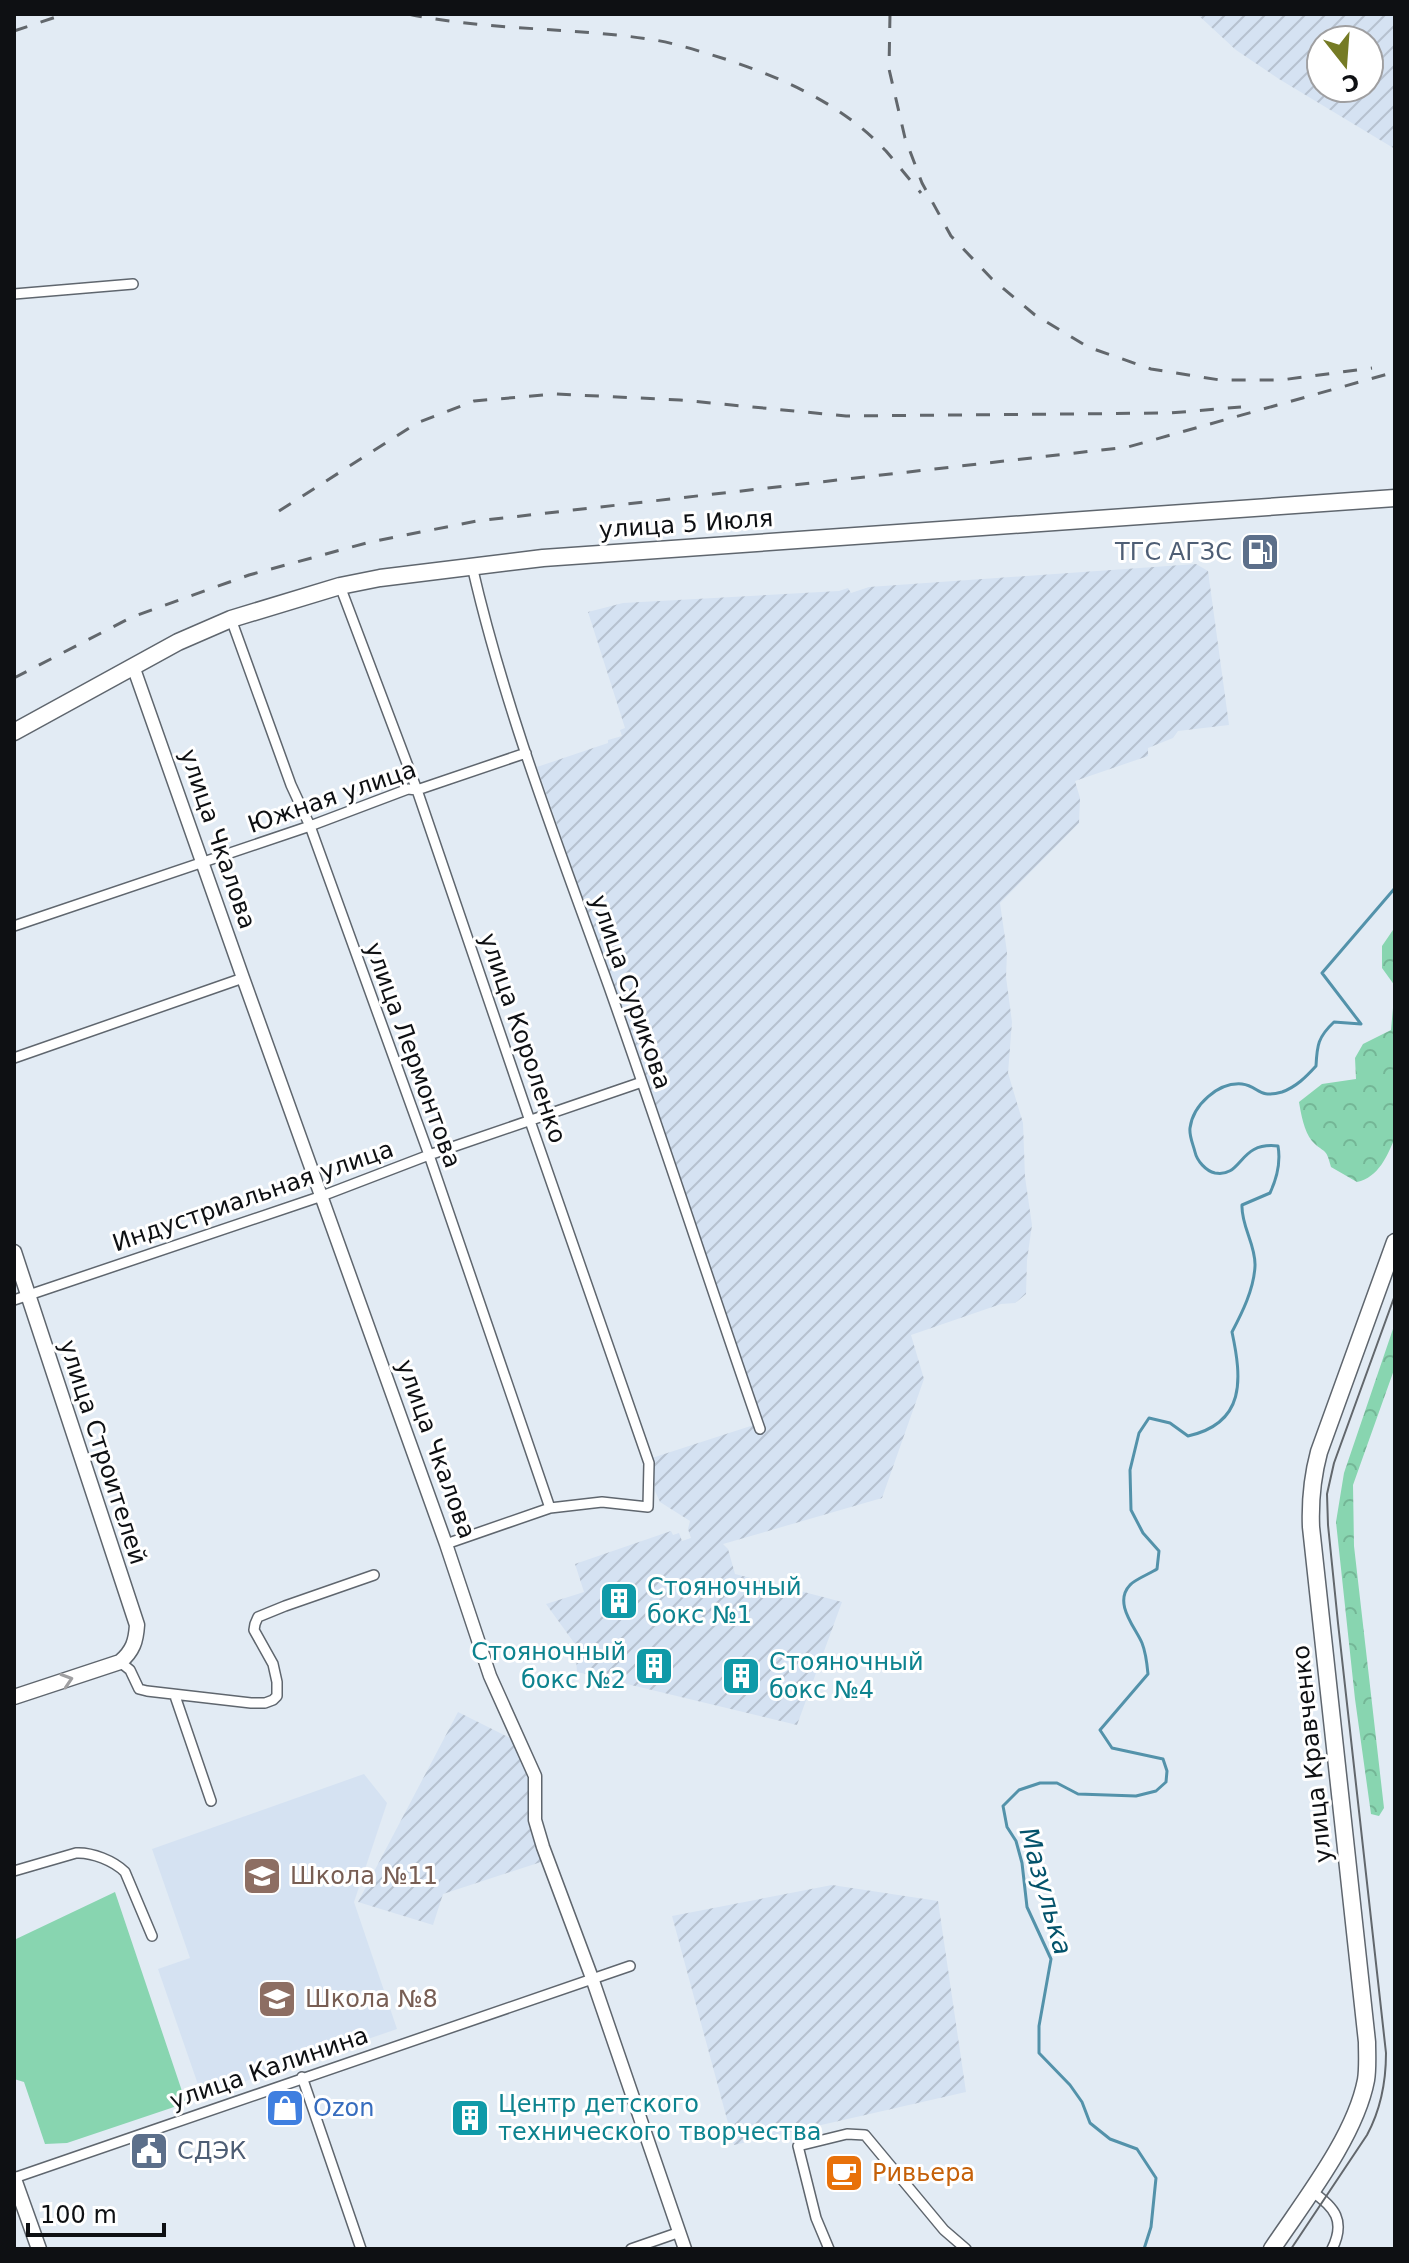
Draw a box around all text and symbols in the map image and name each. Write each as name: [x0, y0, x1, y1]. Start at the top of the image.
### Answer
north arrow: [1305, 24, 1385, 104]
text: С: [1339, 68, 1362, 97]
street label: улица 5 Июля: [598, 504, 774, 544]
fuel station icon: ТГС АГЗС: [1239, 531, 1281, 573]
place label: ТГС АГЗС: [1114, 538, 1232, 566]
street label: улица Чкалова: [174, 745, 262, 933]
street label: Южная улица: [244, 755, 420, 839]
street label: улица Сурикова: [585, 891, 677, 1093]
street label: улица Короленко: [474, 929, 572, 1147]
street label: улица Лермонтова: [359, 938, 467, 1172]
street label: Индустриальная улица: [109, 1135, 397, 1257]
street label: улица Строителей: [53, 1336, 153, 1568]
street label: улица Чкалова: [391, 1356, 481, 1542]
place label: Стояночный бокс №1: [647, 1573, 802, 1629]
building icon: Стояночный бокс №1: [598, 1580, 640, 1622]
place label: Стояночный бокс №2: [471, 1638, 626, 1694]
street label: улица Кравченко: [1287, 1644, 1337, 1864]
building icon: Стояночный бокс №2: [633, 1645, 675, 1687]
place label: Стояночный бокс №4: [769, 1648, 924, 1704]
building icon: Стояночный бокс №4: [720, 1655, 762, 1697]
one-way arrow: [60, 1673, 74, 1689]
water label: Мазулька: [1014, 1824, 1078, 1958]
school or university icon: Школа №11: [241, 1855, 283, 1897]
place label: Школа №11: [290, 1862, 438, 1890]
school or university icon: Школа №8: [256, 1978, 298, 2020]
place label: Школа №8: [305, 1985, 438, 2013]
street label: улица Калинина: [166, 2021, 372, 2115]
shop icon: Ozon: [264, 2087, 306, 2129]
place label: Центр детского технического творчества: [498, 2090, 822, 2146]
place label: Ozon: [313, 2094, 374, 2122]
building icon: Центр детского технического творчества: [449, 2097, 491, 2139]
public building icon: СДЭК: [128, 2130, 170, 2172]
place label: СДЭК: [177, 2137, 246, 2165]
cafe icon: Ривьера: [823, 2152, 865, 2194]
place label: Ривьера: [872, 2159, 975, 2187]
scale bar: [28, 2187, 164, 2237]
text: 100 m: [40, 2201, 117, 2229]

